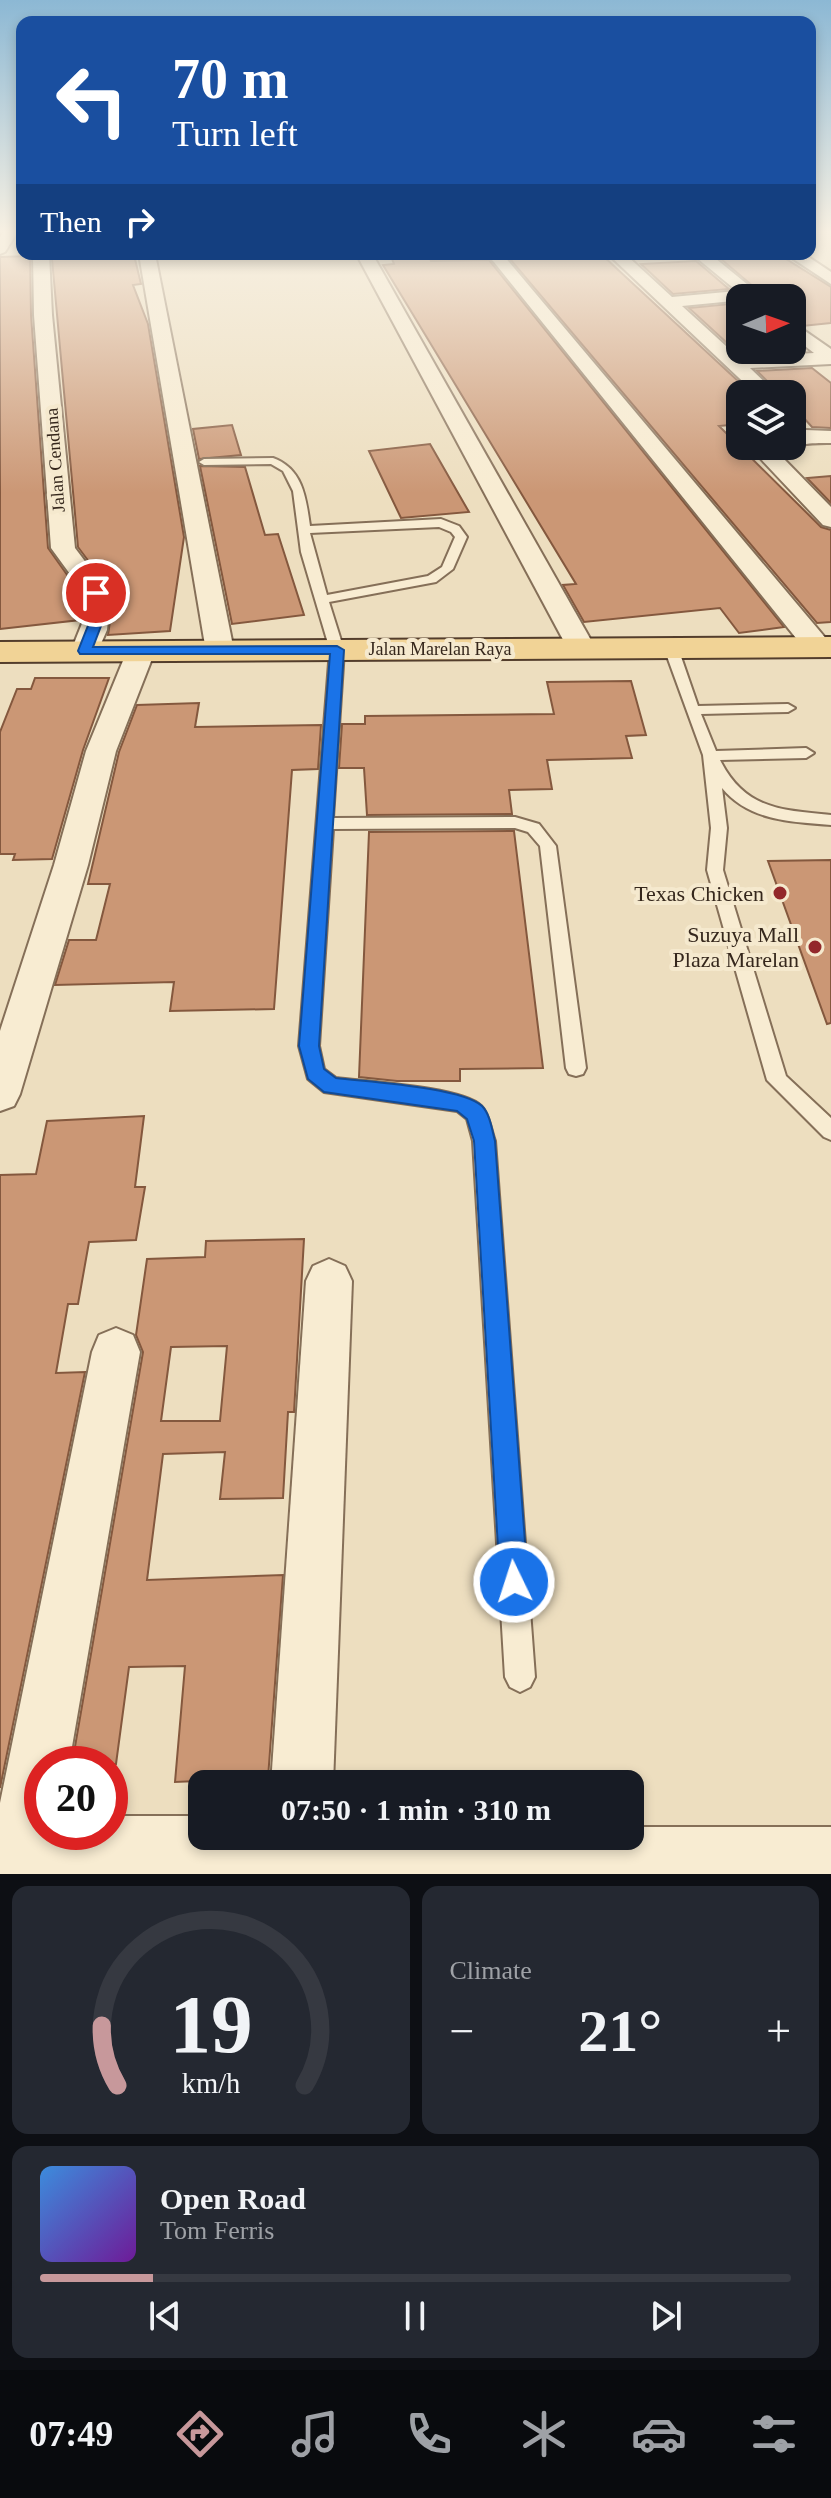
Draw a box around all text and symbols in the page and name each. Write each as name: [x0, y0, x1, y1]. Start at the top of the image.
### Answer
icon: left: [40, 48, 144, 152]
text: 70 m: [172, 48, 289, 110]
text: Turn left: [172, 114, 298, 154]
icon: right: [118, 200, 162, 244]
text: Then: [40, 205, 102, 238]
north arrow: [726, 284, 806, 364]
map controls: [726, 284, 806, 460]
button: layers: [726, 380, 806, 460]
street label: Jalan Cendana: [41, 407, 69, 513]
pin: [62, 559, 130, 627]
icon: arrive: [74, 571, 118, 615]
street label: Jalan Marelan Raya: [369, 639, 511, 659]
place label: Texas Chicken: [634, 881, 764, 906]
marker: Texas Chicken: [771, 884, 789, 902]
place label: Suzuya Mall Plaza Marelan: [673, 922, 799, 972]
marker: Suzuya Mall Plaza Marelan: [806, 938, 824, 956]
position arrow: [472, 1540, 556, 1624]
speed limit sign: 20: [24, 1746, 128, 1850]
text: 07:50 · 1 min · 310 m: [281, 1793, 551, 1826]
text: Climate: [450, 1956, 532, 1985]
text: 19: [169, 1978, 252, 2070]
text: 21°: [578, 1998, 662, 2064]
text: −: [450, 2007, 474, 2056]
text: +: [766, 2007, 791, 2056]
text: km/h: [181, 2068, 240, 2099]
text: Open Road: [160, 2182, 306, 2215]
text: Tom Ferris: [160, 2216, 274, 2245]
icon: previous: [143, 2294, 187, 2338]
icon: pause: [393, 2294, 437, 2338]
icon: next: [644, 2294, 688, 2338]
icon: directions: [172, 2406, 228, 2462]
icon: music: [287, 2406, 343, 2462]
icon: phone: [401, 2406, 457, 2462]
icon: climate: [516, 2406, 572, 2462]
icon: car: [631, 2406, 687, 2462]
icon: filters: [746, 2406, 802, 2462]
text: 07:49: [29, 2414, 113, 2454]

